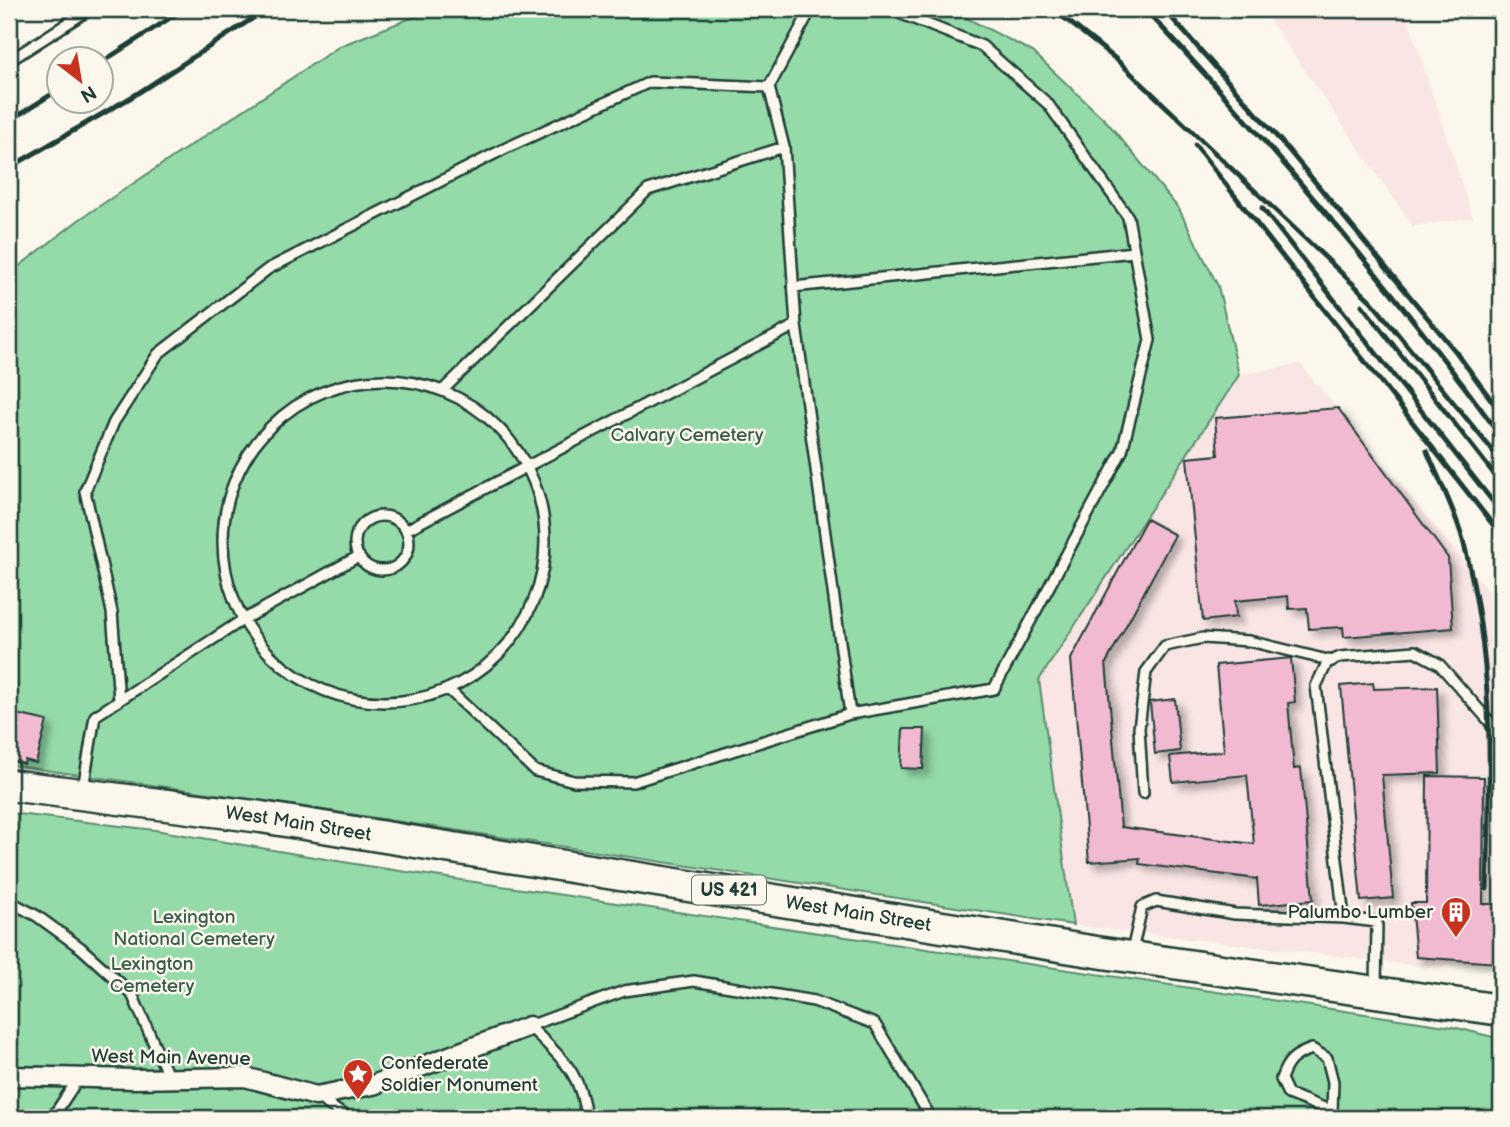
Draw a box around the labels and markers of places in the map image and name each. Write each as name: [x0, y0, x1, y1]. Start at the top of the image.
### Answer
building icon: Palumbo Lumber: [1439, 895, 1473, 939]
place label: Palumbo Lumber: [1288, 901, 1434, 924]
place label: Confederate Soldier Monument: [381, 1052, 538, 1097]
place icon: Confederate Soldier Monument: [341, 1057, 375, 1101]

